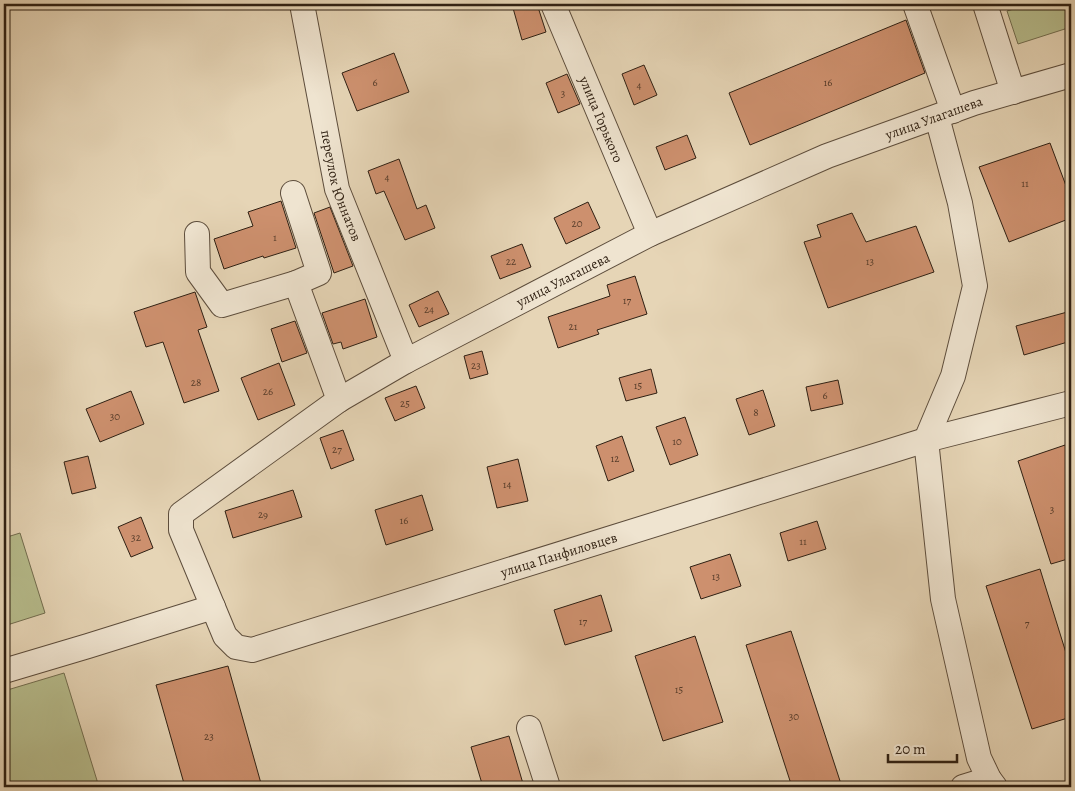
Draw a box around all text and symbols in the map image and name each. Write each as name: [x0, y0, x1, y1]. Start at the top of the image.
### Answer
street label: улица Горького: [575, 72, 628, 165]
house number: 6: [372, 75, 378, 90]
house number: 16: [824, 75, 832, 90]
house number: 4: [637, 78, 642, 93]
house number: 3: [561, 86, 565, 101]
street label: улица Улагашева: [882, 91, 986, 145]
street label: переулок Юннатов: [317, 128, 367, 244]
house number: 4: [385, 170, 390, 185]
house number: 11: [1021, 176, 1029, 191]
house number: 20: [571, 216, 583, 231]
house number: 1: [273, 230, 277, 245]
street label: улица Улагашева: [512, 248, 613, 312]
house number: 22: [506, 254, 516, 269]
house number: 13: [866, 254, 874, 269]
house number: 17: [623, 293, 632, 308]
house number: 24: [424, 302, 434, 317]
house number: 21: [569, 319, 578, 334]
house number: 23: [471, 358, 481, 373]
house number: 28: [191, 375, 201, 390]
house number: 15: [634, 378, 643, 393]
house number: 26: [263, 384, 273, 399]
house number: 6: [822, 388, 828, 403]
house number: 25: [400, 396, 410, 411]
house number: 8: [753, 405, 759, 420]
house number: 30: [110, 409, 120, 424]
house number: 10: [672, 434, 682, 449]
house number: 27: [332, 442, 342, 457]
house number: 12: [611, 451, 620, 466]
house number: 14: [503, 477, 511, 492]
house number: 3: [1050, 502, 1054, 517]
house number: 29: [258, 507, 268, 522]
house number: 16: [400, 513, 408, 528]
street label: улица Панфиловцев: [497, 527, 620, 582]
house number: 32: [131, 530, 141, 545]
house number: 11: [799, 534, 807, 549]
house number: 13: [712, 569, 720, 584]
house number: 17: [579, 614, 588, 629]
house number: 7: [1025, 616, 1030, 631]
house number: 15: [675, 682, 684, 697]
house number: 30: [789, 709, 799, 724]
house number: 23: [204, 729, 214, 744]
scale bar: [888, 731, 956, 763]
text: 20 m: [895, 739, 926, 759]

